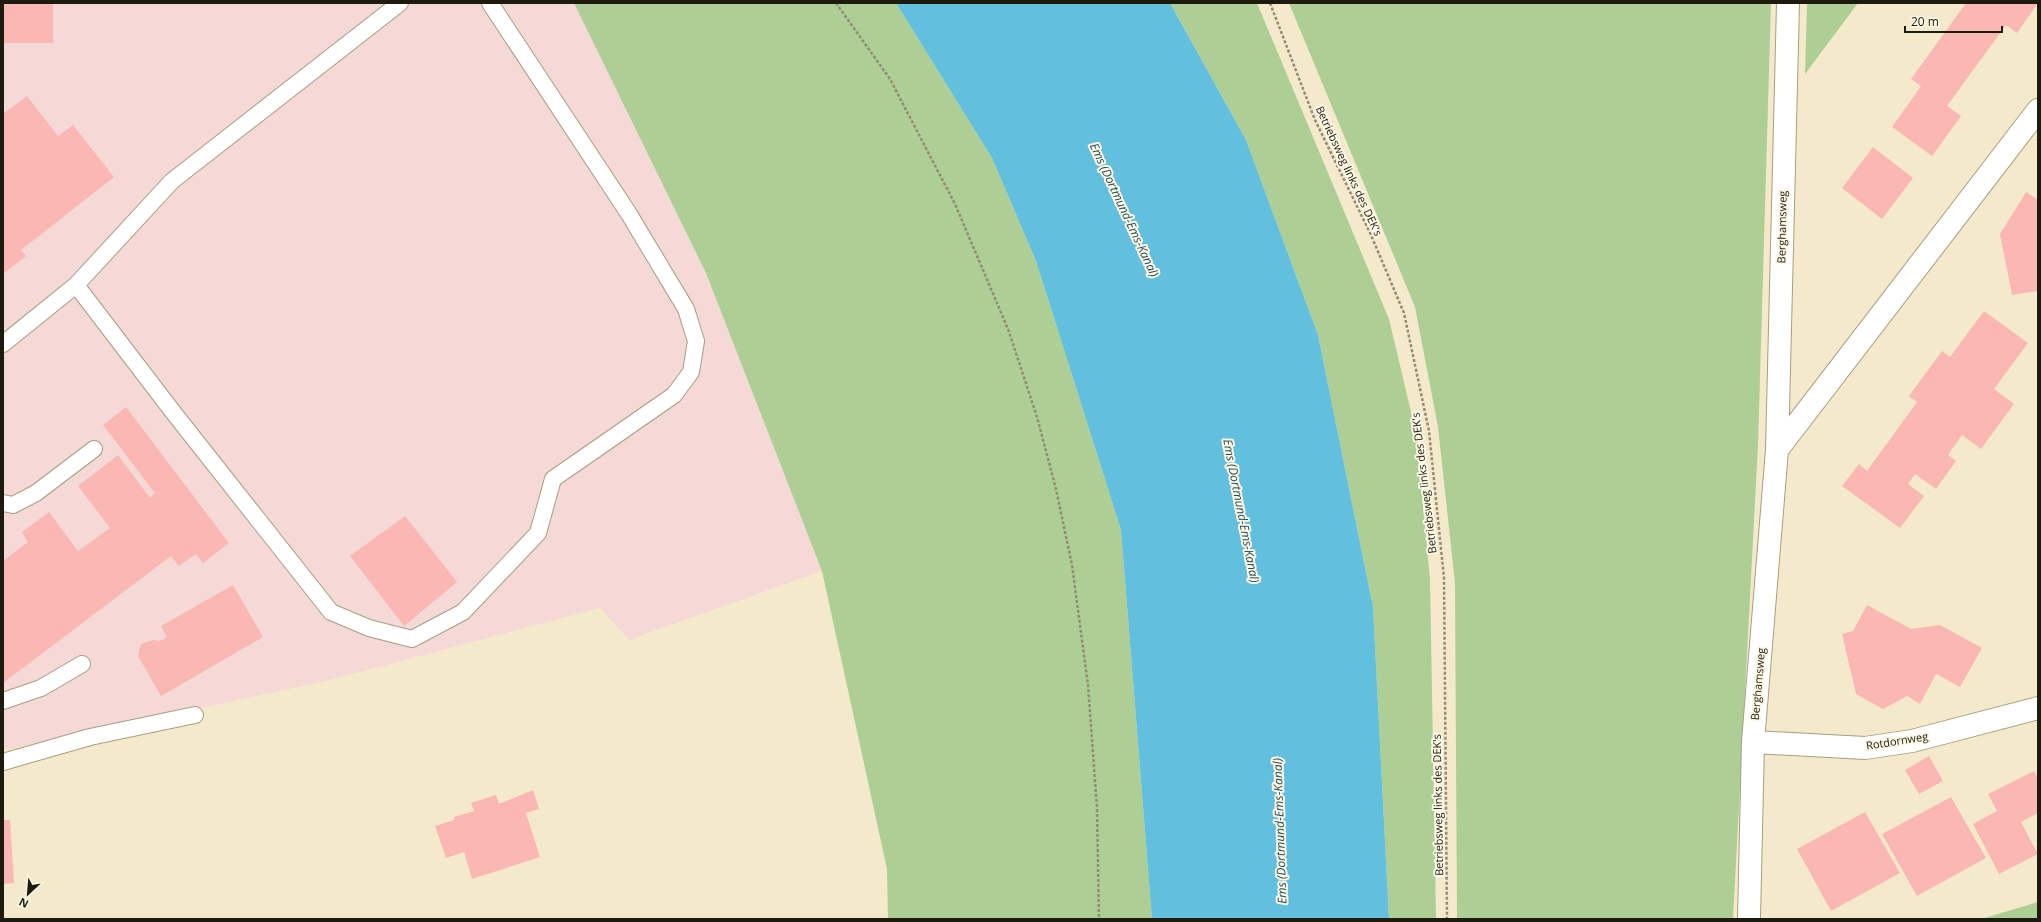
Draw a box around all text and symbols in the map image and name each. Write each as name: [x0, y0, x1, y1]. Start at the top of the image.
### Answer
scale bar: [1905, 8, 2002, 34]
text: 20 m: [1911, 13, 1939, 30]
street label: Betriebsweg links des DEK's: [1313, 103, 1386, 238]
water label: Ems (Dortmund-Ems-Kanal): [1086, 140, 1163, 280]
street label: Berghamsweg: [1773, 190, 1790, 263]
street label: Betriebsweg links des DEK's: [1407, 412, 1440, 554]
water label: Ems (Dortmund-Ems-Kanal): [1219, 438, 1264, 584]
street label: Berghamsweg: [1747, 647, 1768, 721]
street label: Rotdornweg: [1865, 728, 1929, 753]
street label: Betriebsweg links des DEK's: [1429, 734, 1446, 876]
water label: Ems (Dortmund-Ems-Kanal): [1268, 758, 1291, 904]
north arrow: [8, 874, 48, 914]
text: N: [16, 895, 31, 912]

